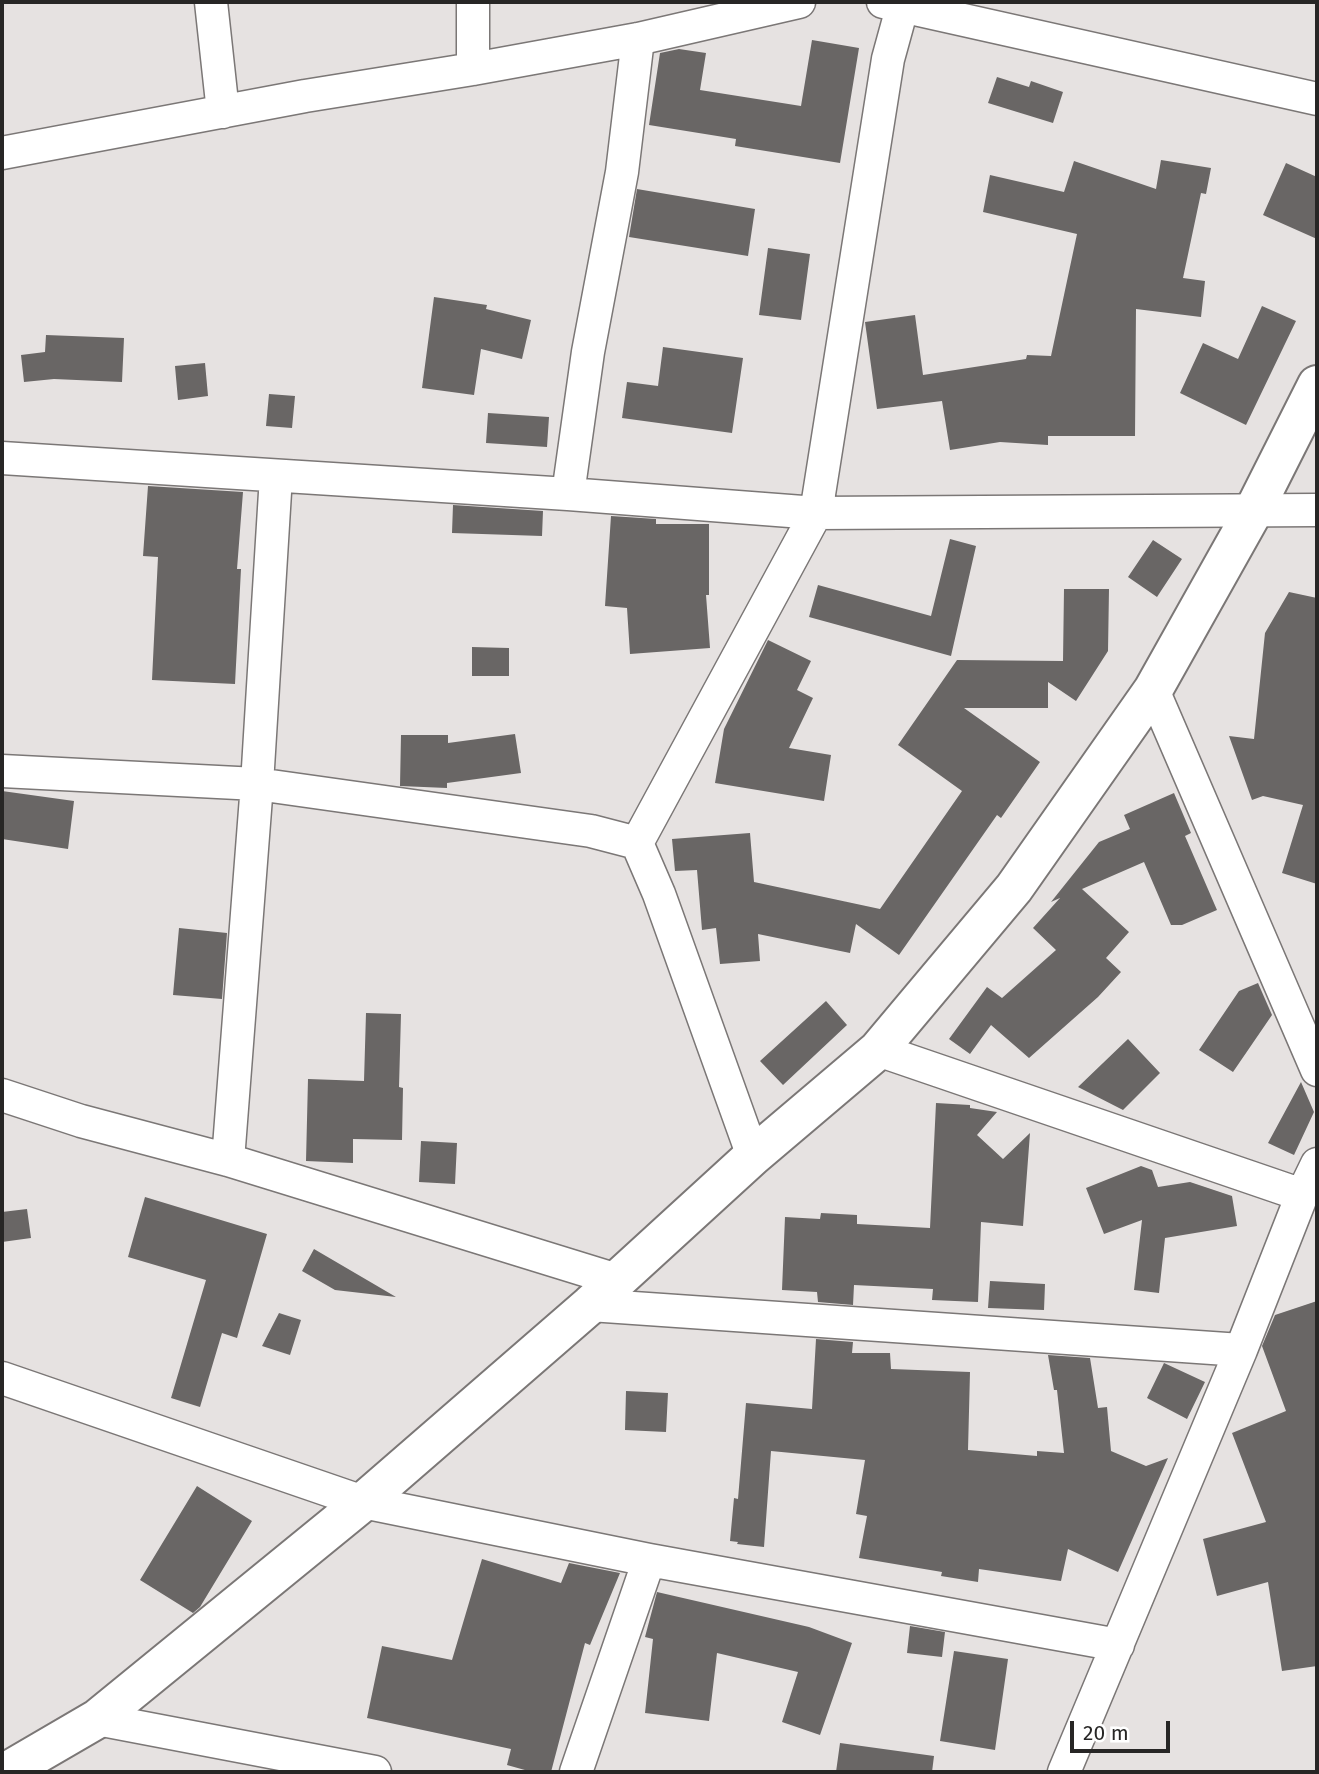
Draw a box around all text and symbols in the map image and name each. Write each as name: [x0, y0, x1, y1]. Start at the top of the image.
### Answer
scale bar: [1074, 1708, 1174, 1752]
text: 20 m: [1083, 1720, 1129, 1746]

